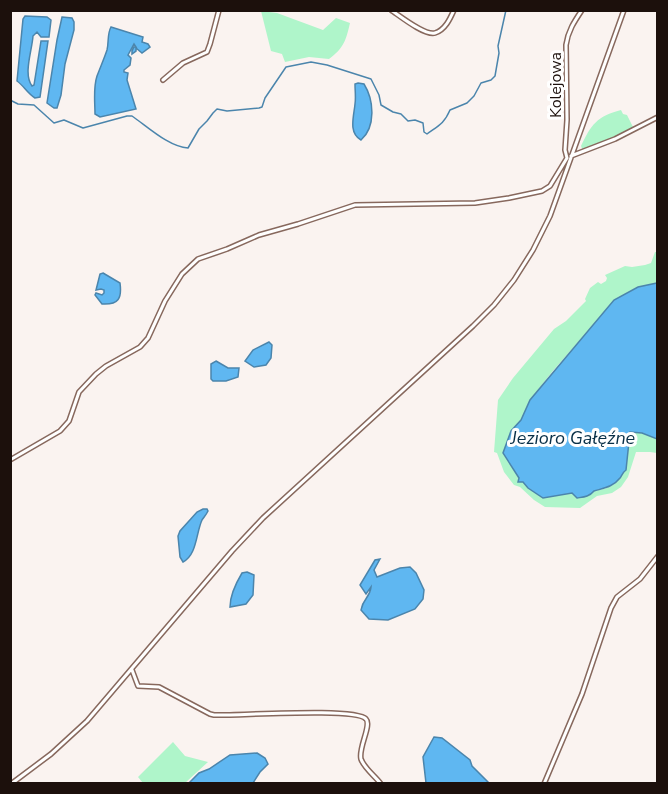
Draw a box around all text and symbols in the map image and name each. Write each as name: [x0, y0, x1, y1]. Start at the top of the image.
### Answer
street label: Kolejowa: [545, 52, 567, 118]
water label: Jezioro Gałęźne: [510, 426, 636, 450]

